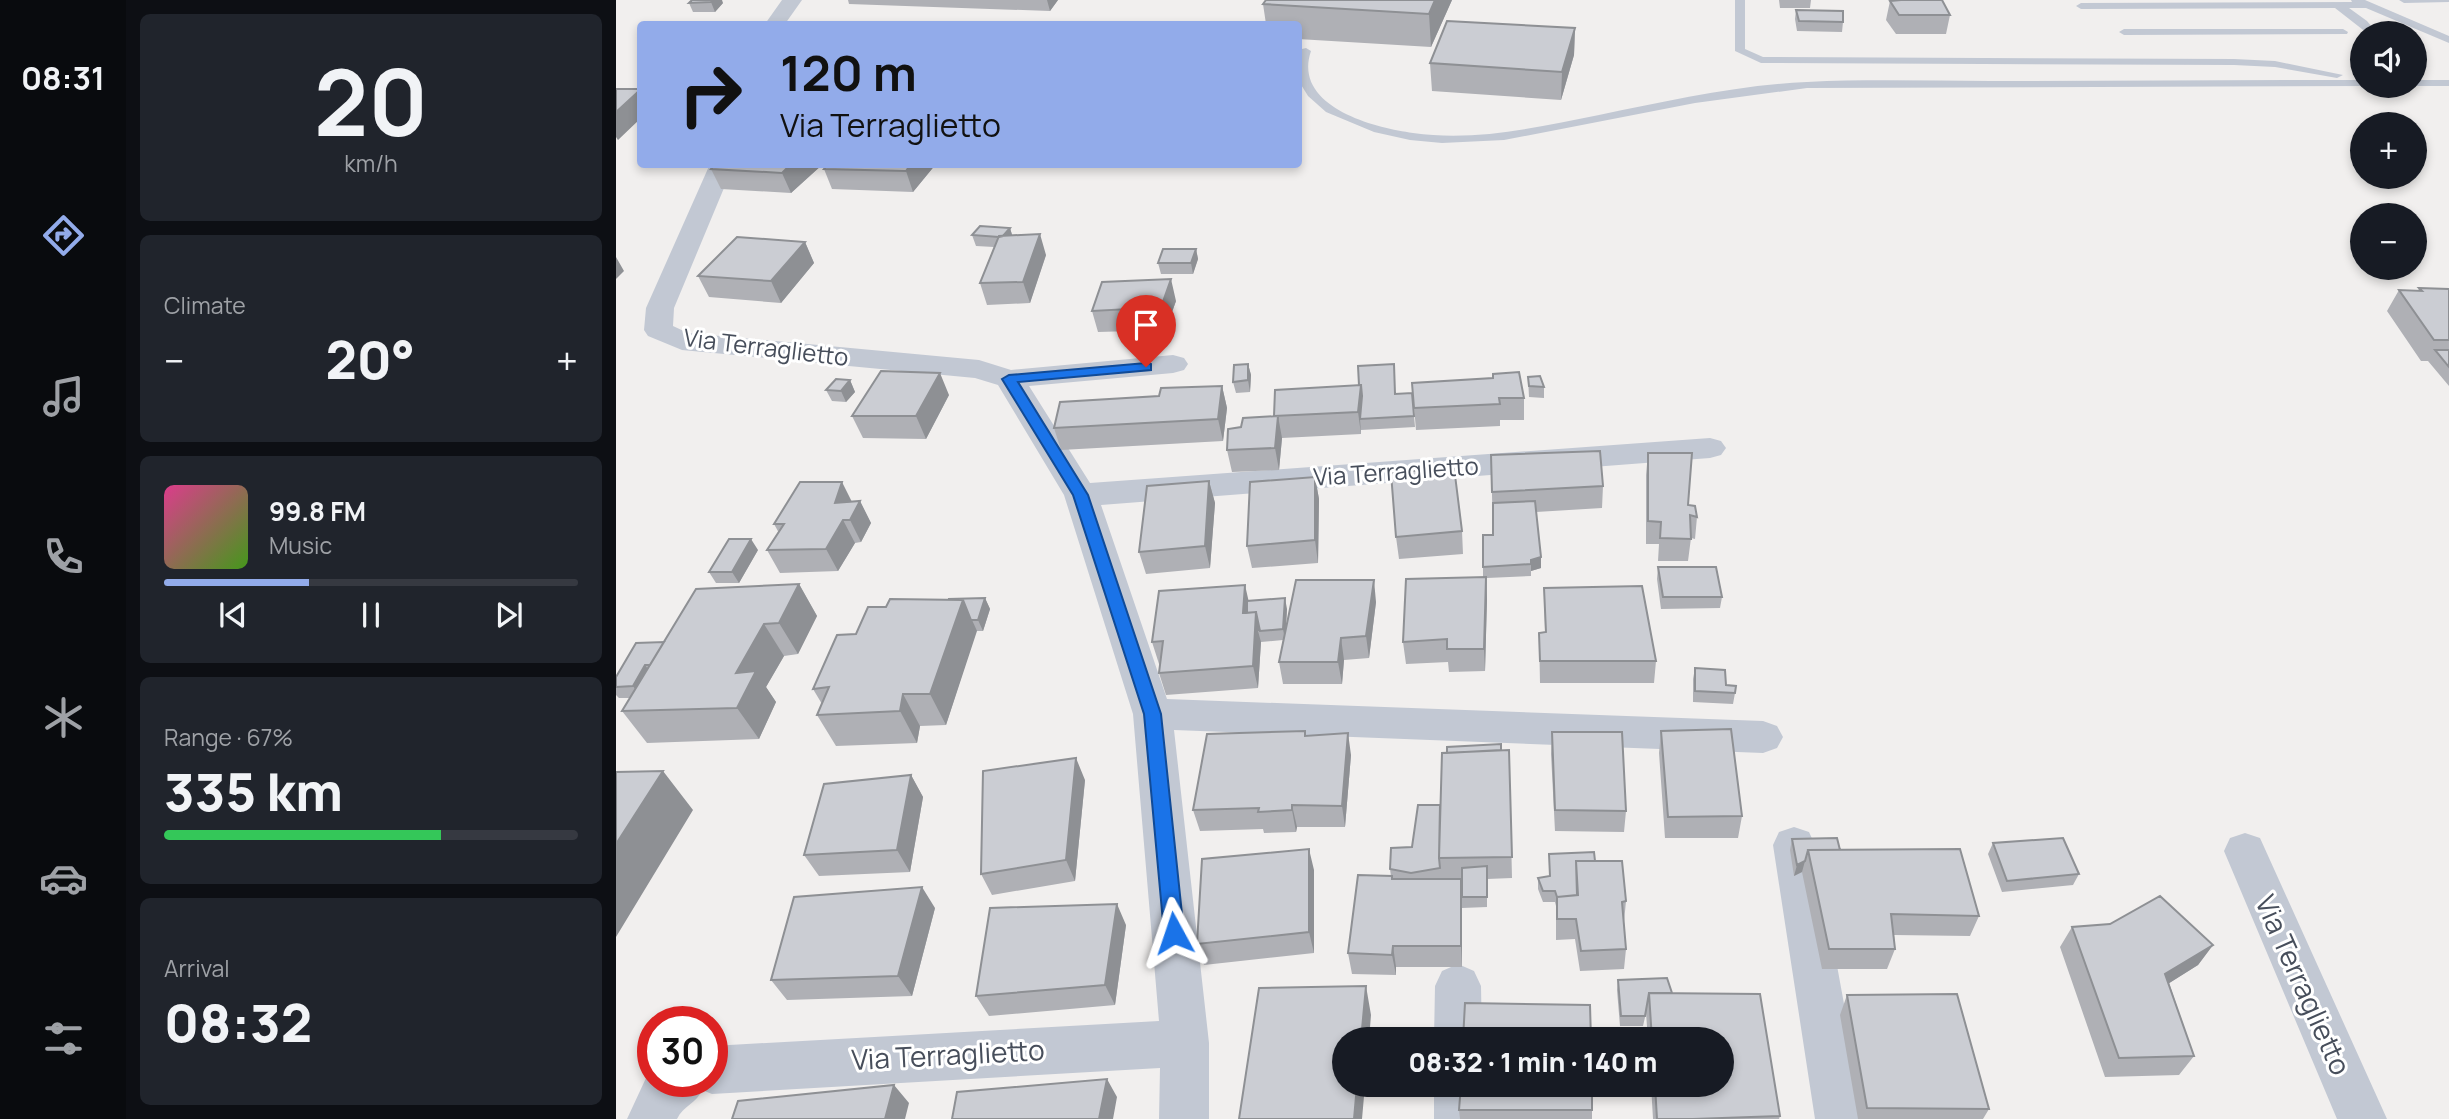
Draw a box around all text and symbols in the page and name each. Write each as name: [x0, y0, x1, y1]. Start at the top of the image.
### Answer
map controls: [2350, 21, 2427, 280]
button: sound: [2350, 21, 2427, 98]
text: 20: [314, 39, 428, 163]
text: 120 m: [780, 39, 917, 106]
icon: right: [665, 49, 756, 140]
text: 08:31: [21, 56, 105, 100]
text: Via Terraglietto: [780, 103, 1001, 147]
button: +: [2350, 112, 2427, 189]
text: km/h: [344, 147, 398, 179]
button: −: [2350, 203, 2427, 280]
icon: directions: [39, 211, 88, 260]
text: Climate: [164, 289, 246, 321]
pin: [1116, 295, 1176, 367]
icon: arrive: [1127, 306, 1165, 344]
street label: Via Terraglietto: [682, 320, 850, 373]
text: 20°: [325, 324, 415, 395]
text: −: [164, 334, 185, 386]
text: +: [556, 334, 578, 386]
icon: music: [39, 372, 88, 421]
street label: Via Terraglietto: [1312, 448, 1480, 493]
text: 99.8 FM: [269, 493, 366, 529]
text: Music: [269, 529, 332, 561]
icon: phone: [39, 532, 88, 581]
icon: previous: [214, 596, 252, 634]
icon: pause: [352, 596, 390, 634]
icon: next: [490, 596, 528, 634]
icon: climate: [39, 693, 88, 742]
text: Range · 67%: [164, 721, 293, 753]
text: 335 km: [164, 756, 343, 827]
icon: car: [39, 854, 88, 903]
street label: Via Terraglietto: [2247, 889, 2361, 1081]
position arrow: [1137, 896, 1211, 970]
text: Arrival: [164, 952, 230, 984]
text: 08:32: [164, 987, 312, 1058]
speed limit sign: 30: [637, 1006, 728, 1097]
icon: filters: [39, 1014, 88, 1063]
street label: Via Terraglietto: [850, 1030, 1046, 1078]
text: 08:32 · 1 min · 140 m: [1409, 1044, 1657, 1080]

